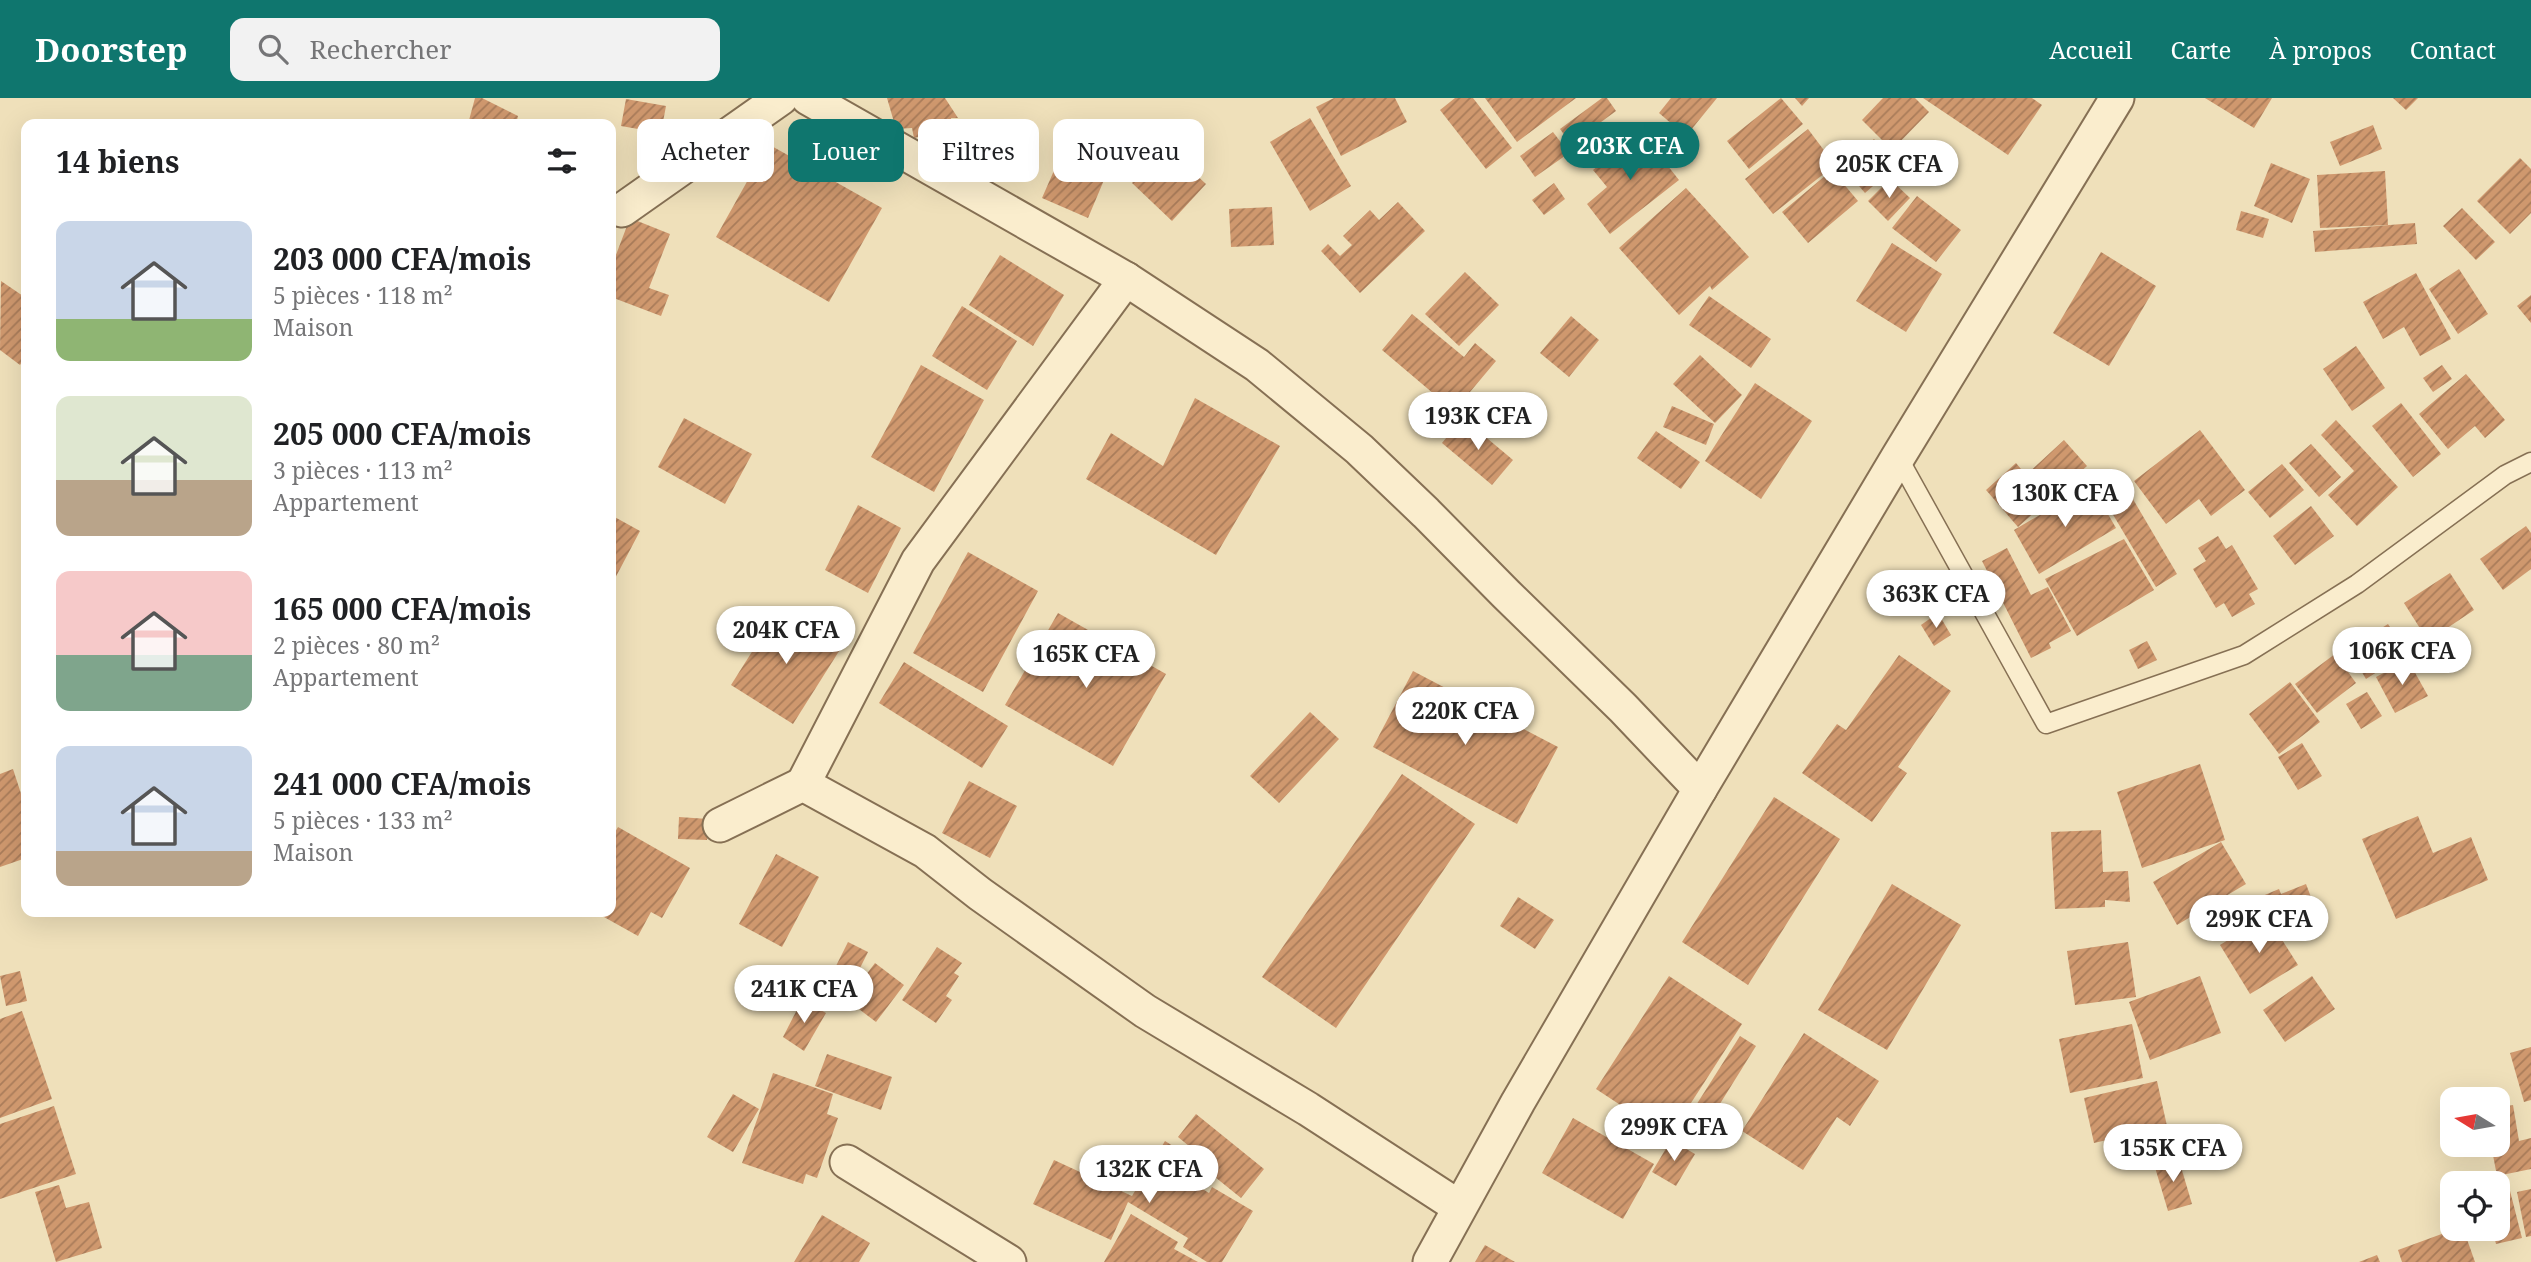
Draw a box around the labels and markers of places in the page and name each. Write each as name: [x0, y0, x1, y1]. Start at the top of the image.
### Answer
pin: 203K CFA: [1558, 122, 1702, 182]
pin: 205K CFA: [1817, 140, 1961, 200]
pin: 193K CFA: [1406, 392, 1550, 452]
pin: 130K CFA: [1993, 470, 2137, 529]
pin: 363K CFA: [1864, 570, 2008, 630]
pin: 204K CFA: [714, 606, 858, 666]
pin: 106K CFA: [2330, 628, 2474, 687]
pin: 165K CFA: [1014, 630, 1158, 690]
pin: 220K CFA: [1393, 688, 1537, 747]
pin: 299K CFA: [2187, 896, 2331, 955]
pin: 241K CFA: [732, 965, 876, 1025]
pin: 299K CFA: [1602, 1104, 1746, 1163]
pin: 155K CFA: [2101, 1124, 2245, 1184]
pin: 132K CFA: [1077, 1146, 1221, 1205]

